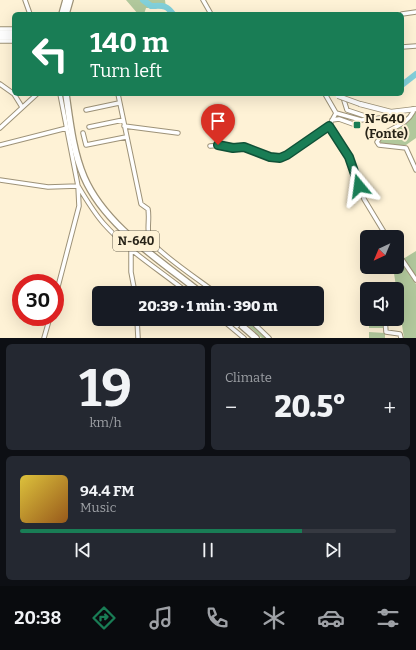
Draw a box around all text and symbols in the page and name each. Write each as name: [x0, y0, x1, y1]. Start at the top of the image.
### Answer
text: 140 m: [90, 26, 169, 59]
icon: left: [24, 28, 76, 80]
text: Turn left: [90, 60, 162, 82]
pin: [201, 104, 235, 145]
icon: arrive: [207, 110, 229, 132]
place label: N-640 (Fonte): [365, 111, 408, 141]
marker: N-640 (Fonte): [352, 120, 362, 130]
position arrow: [338, 165, 380, 207]
north arrow: [360, 230, 404, 274]
map controls: [360, 230, 404, 326]
road number: N-640: [113, 231, 159, 251]
speed limit sign: 30: [12, 274, 64, 326]
button: sound: [360, 282, 404, 326]
text: 20:39 · 1 min · 390 m: [139, 297, 277, 315]
text: 19: [79, 357, 132, 420]
text: Climate: [225, 370, 272, 385]
text: 20.5°: [274, 389, 346, 425]
text: −: [225, 394, 237, 421]
text: +: [383, 394, 396, 421]
text: km/h: [89, 415, 122, 430]
text: 94.4 FM: [80, 482, 134, 500]
text: Music: [80, 500, 116, 515]
icon: previous: [72, 539, 94, 561]
icon: pause: [197, 539, 219, 561]
icon: next: [322, 539, 344, 561]
icon: directions: [90, 604, 118, 632]
icon: music: [147, 604, 175, 632]
icon: phone: [203, 604, 231, 632]
icon: climate: [260, 604, 288, 632]
icon: car: [317, 604, 345, 632]
icon: filters: [374, 604, 402, 632]
text: 20:38: [14, 607, 61, 629]

